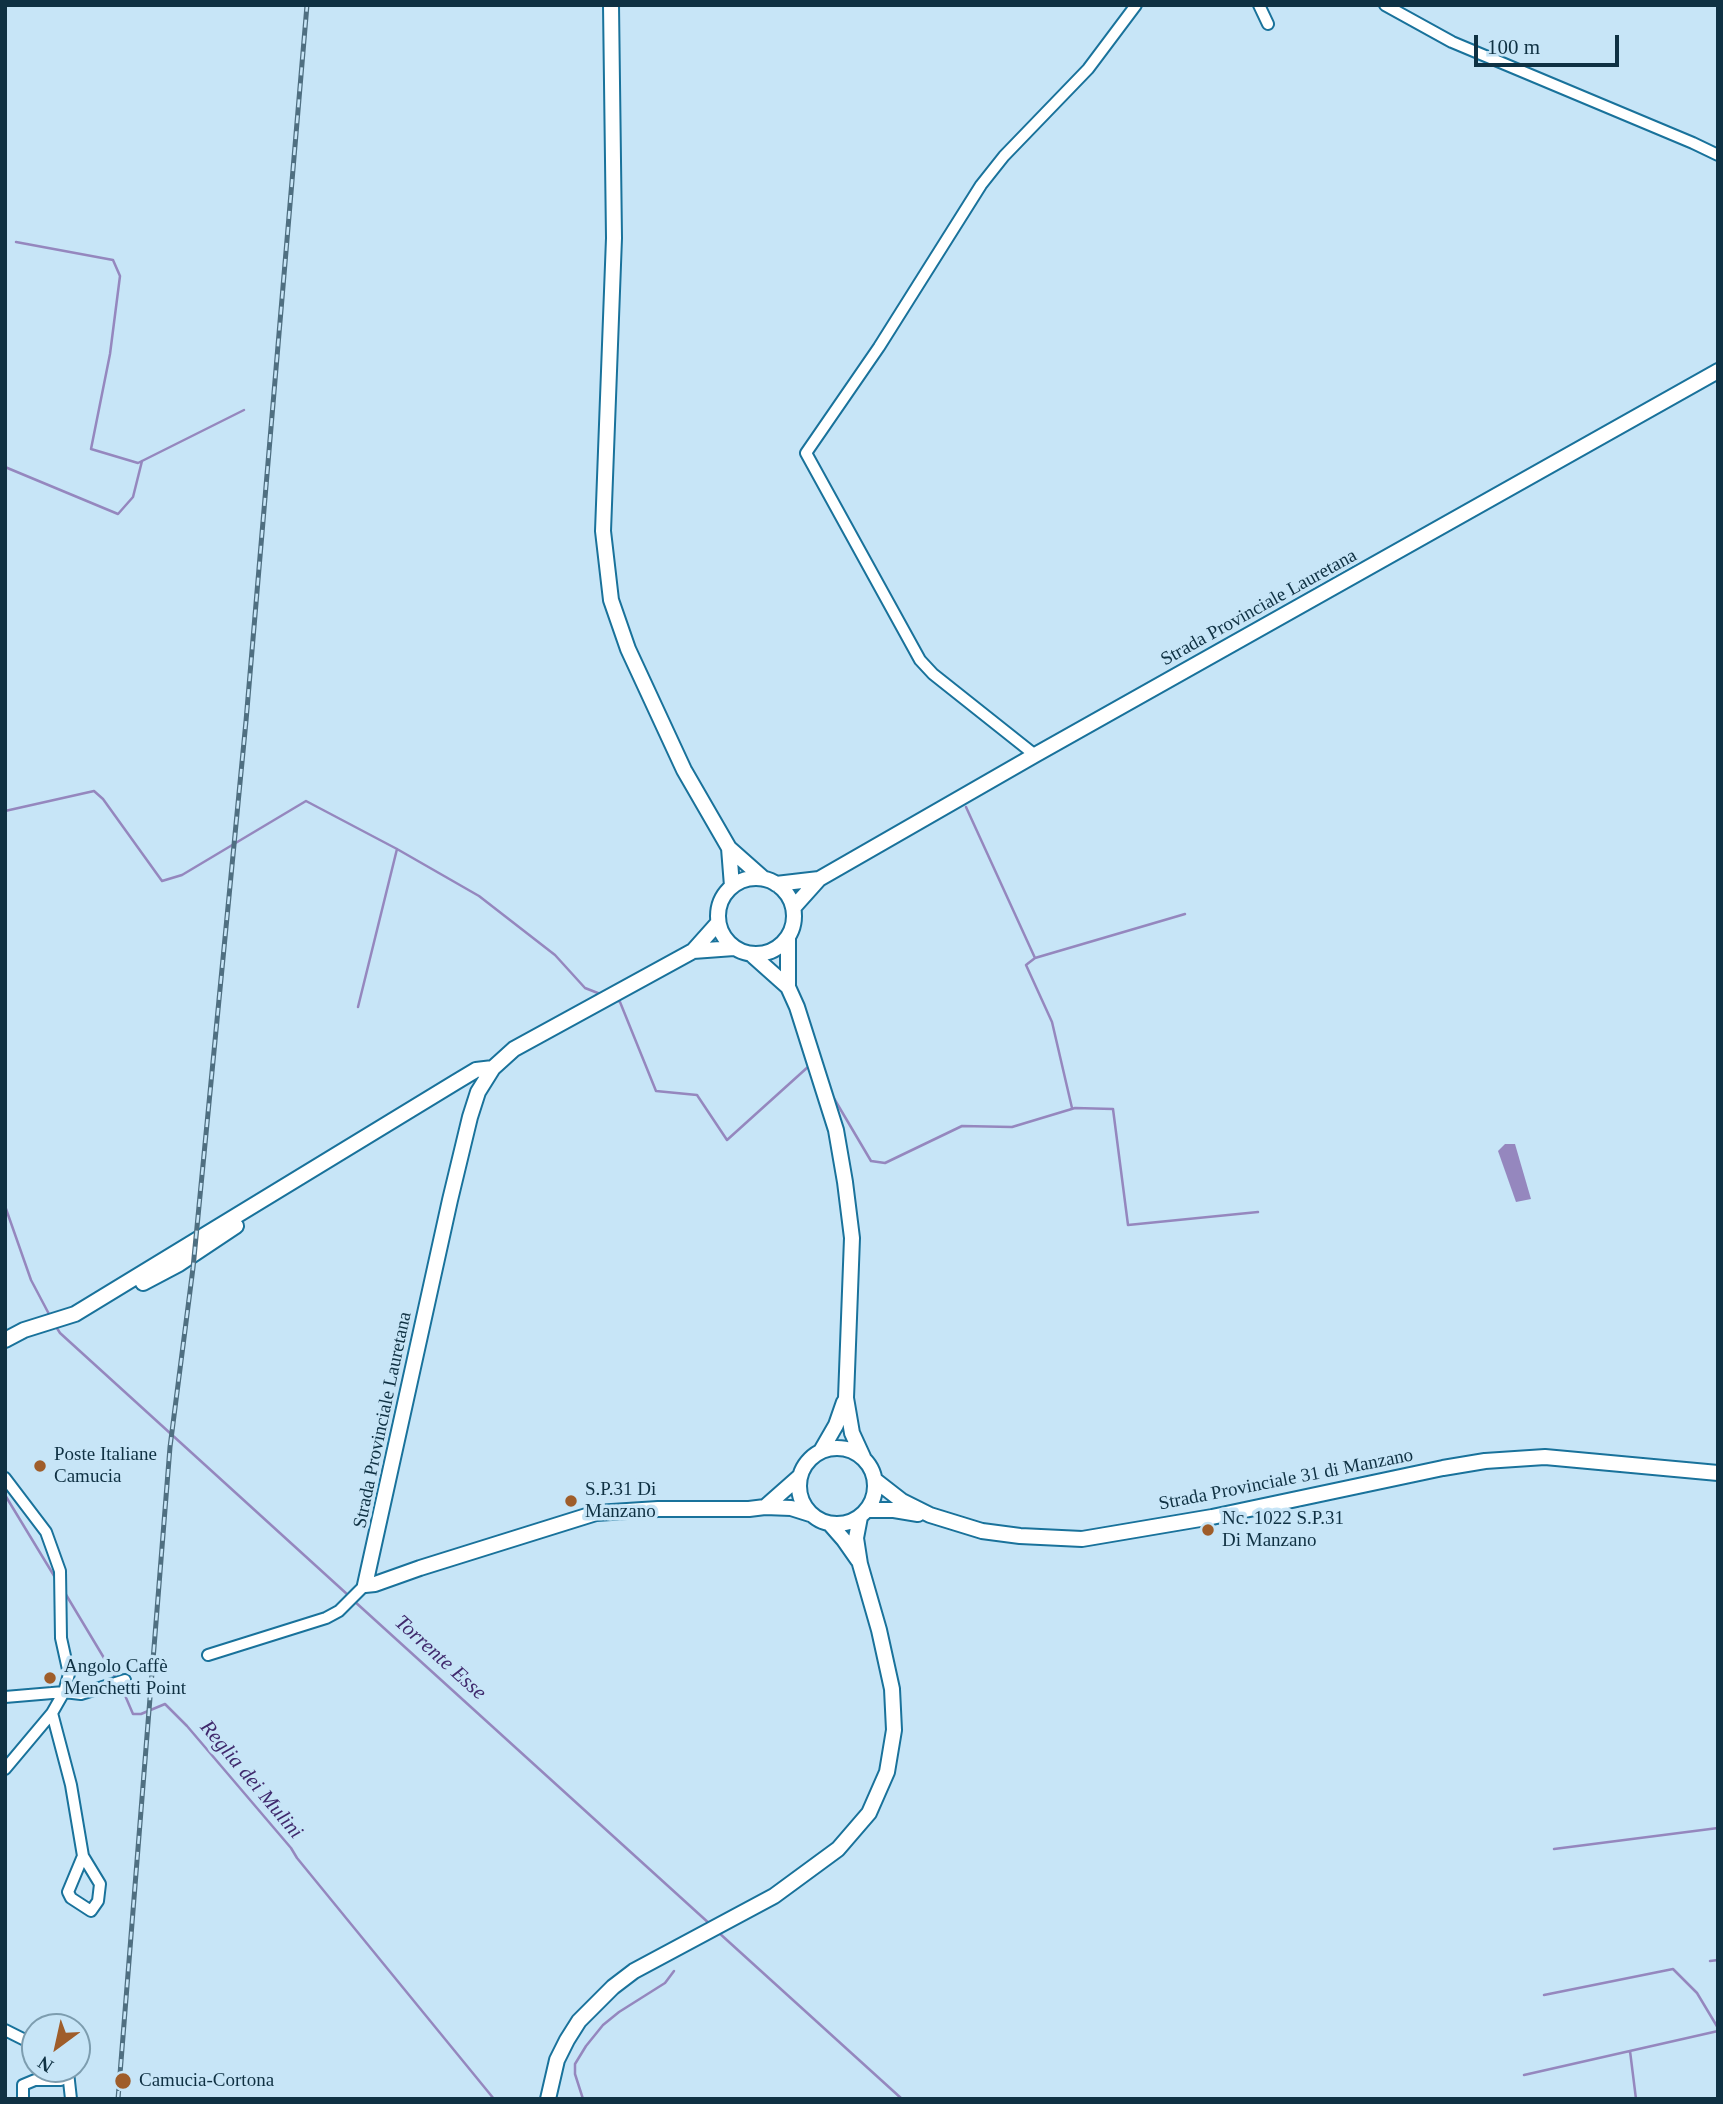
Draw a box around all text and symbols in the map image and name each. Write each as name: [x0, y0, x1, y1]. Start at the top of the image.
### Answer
scale bar: [1478, 21, 1623, 65]
text: 100 m: [1487, 35, 1540, 59]
street label: Strada Provinciale Lauretana: [1157, 545, 1361, 671]
street label: Strada Provinciale Lauretana: [349, 1310, 417, 1530]
place label: Poste Italiane Camucia: [54, 1444, 157, 1488]
street label: Strada Provinciale 31 di Manzano: [1157, 1444, 1415, 1516]
marker: Poste Italiane Camucia: [32, 1458, 48, 1474]
place label: S.P.31 Di Manzano: [585, 1479, 656, 1523]
marker: S.P.31 Di Manzano: [563, 1493, 579, 1509]
place label: Nc. 1022 S.P.31 Di Manzano: [1222, 1508, 1344, 1552]
marker: Nc. 1022 S.P.31 Di Manzano: [1200, 1522, 1216, 1538]
water label: Torrente Esse: [389, 1610, 491, 1706]
place label: Angolo Caffè Menchetti Point: [64, 1656, 186, 1700]
marker: Angolo Caffè Menchetti Point: [42, 1670, 58, 1686]
water label: Reglia dei Mulini: [194, 1716, 308, 1844]
north arrow: [21, 2013, 91, 2083]
text: N: [34, 2052, 57, 2077]
place label: Camucia-Cortona: [139, 2070, 274, 2092]
marker: Camucia-Cortona: [113, 2071, 133, 2091]

